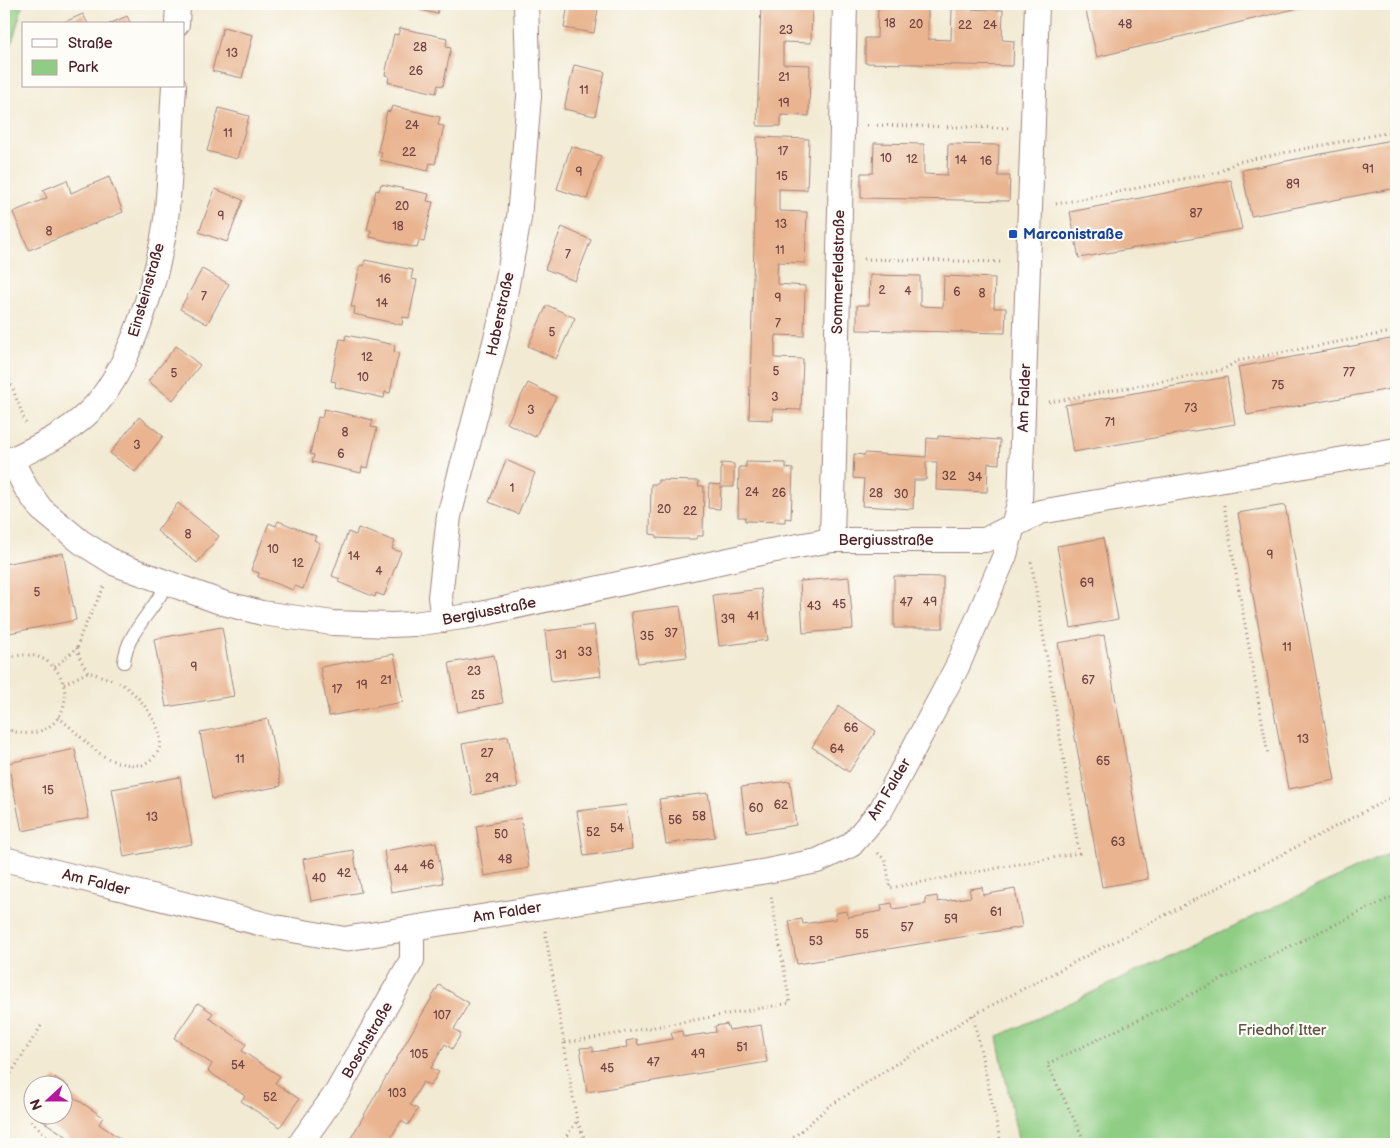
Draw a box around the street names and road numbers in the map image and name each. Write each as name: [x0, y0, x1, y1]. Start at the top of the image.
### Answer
street label: Sommerfeldstraße: [828, 210, 849, 334]
street label: Einsteinstraße: [124, 241, 169, 339]
street label: Haberstraße: [482, 270, 519, 358]
street label: Am Falder: [1014, 363, 1035, 433]
street label: Bergiusstraße: [838, 531, 934, 550]
street label: Bergiusstraße: [441, 593, 538, 630]
street label: Am Falder: [864, 754, 916, 824]
street label: Am Falder: [60, 865, 132, 900]
street label: Am Falder: [472, 898, 543, 927]
street label: Boschstraße: [338, 998, 397, 1082]

